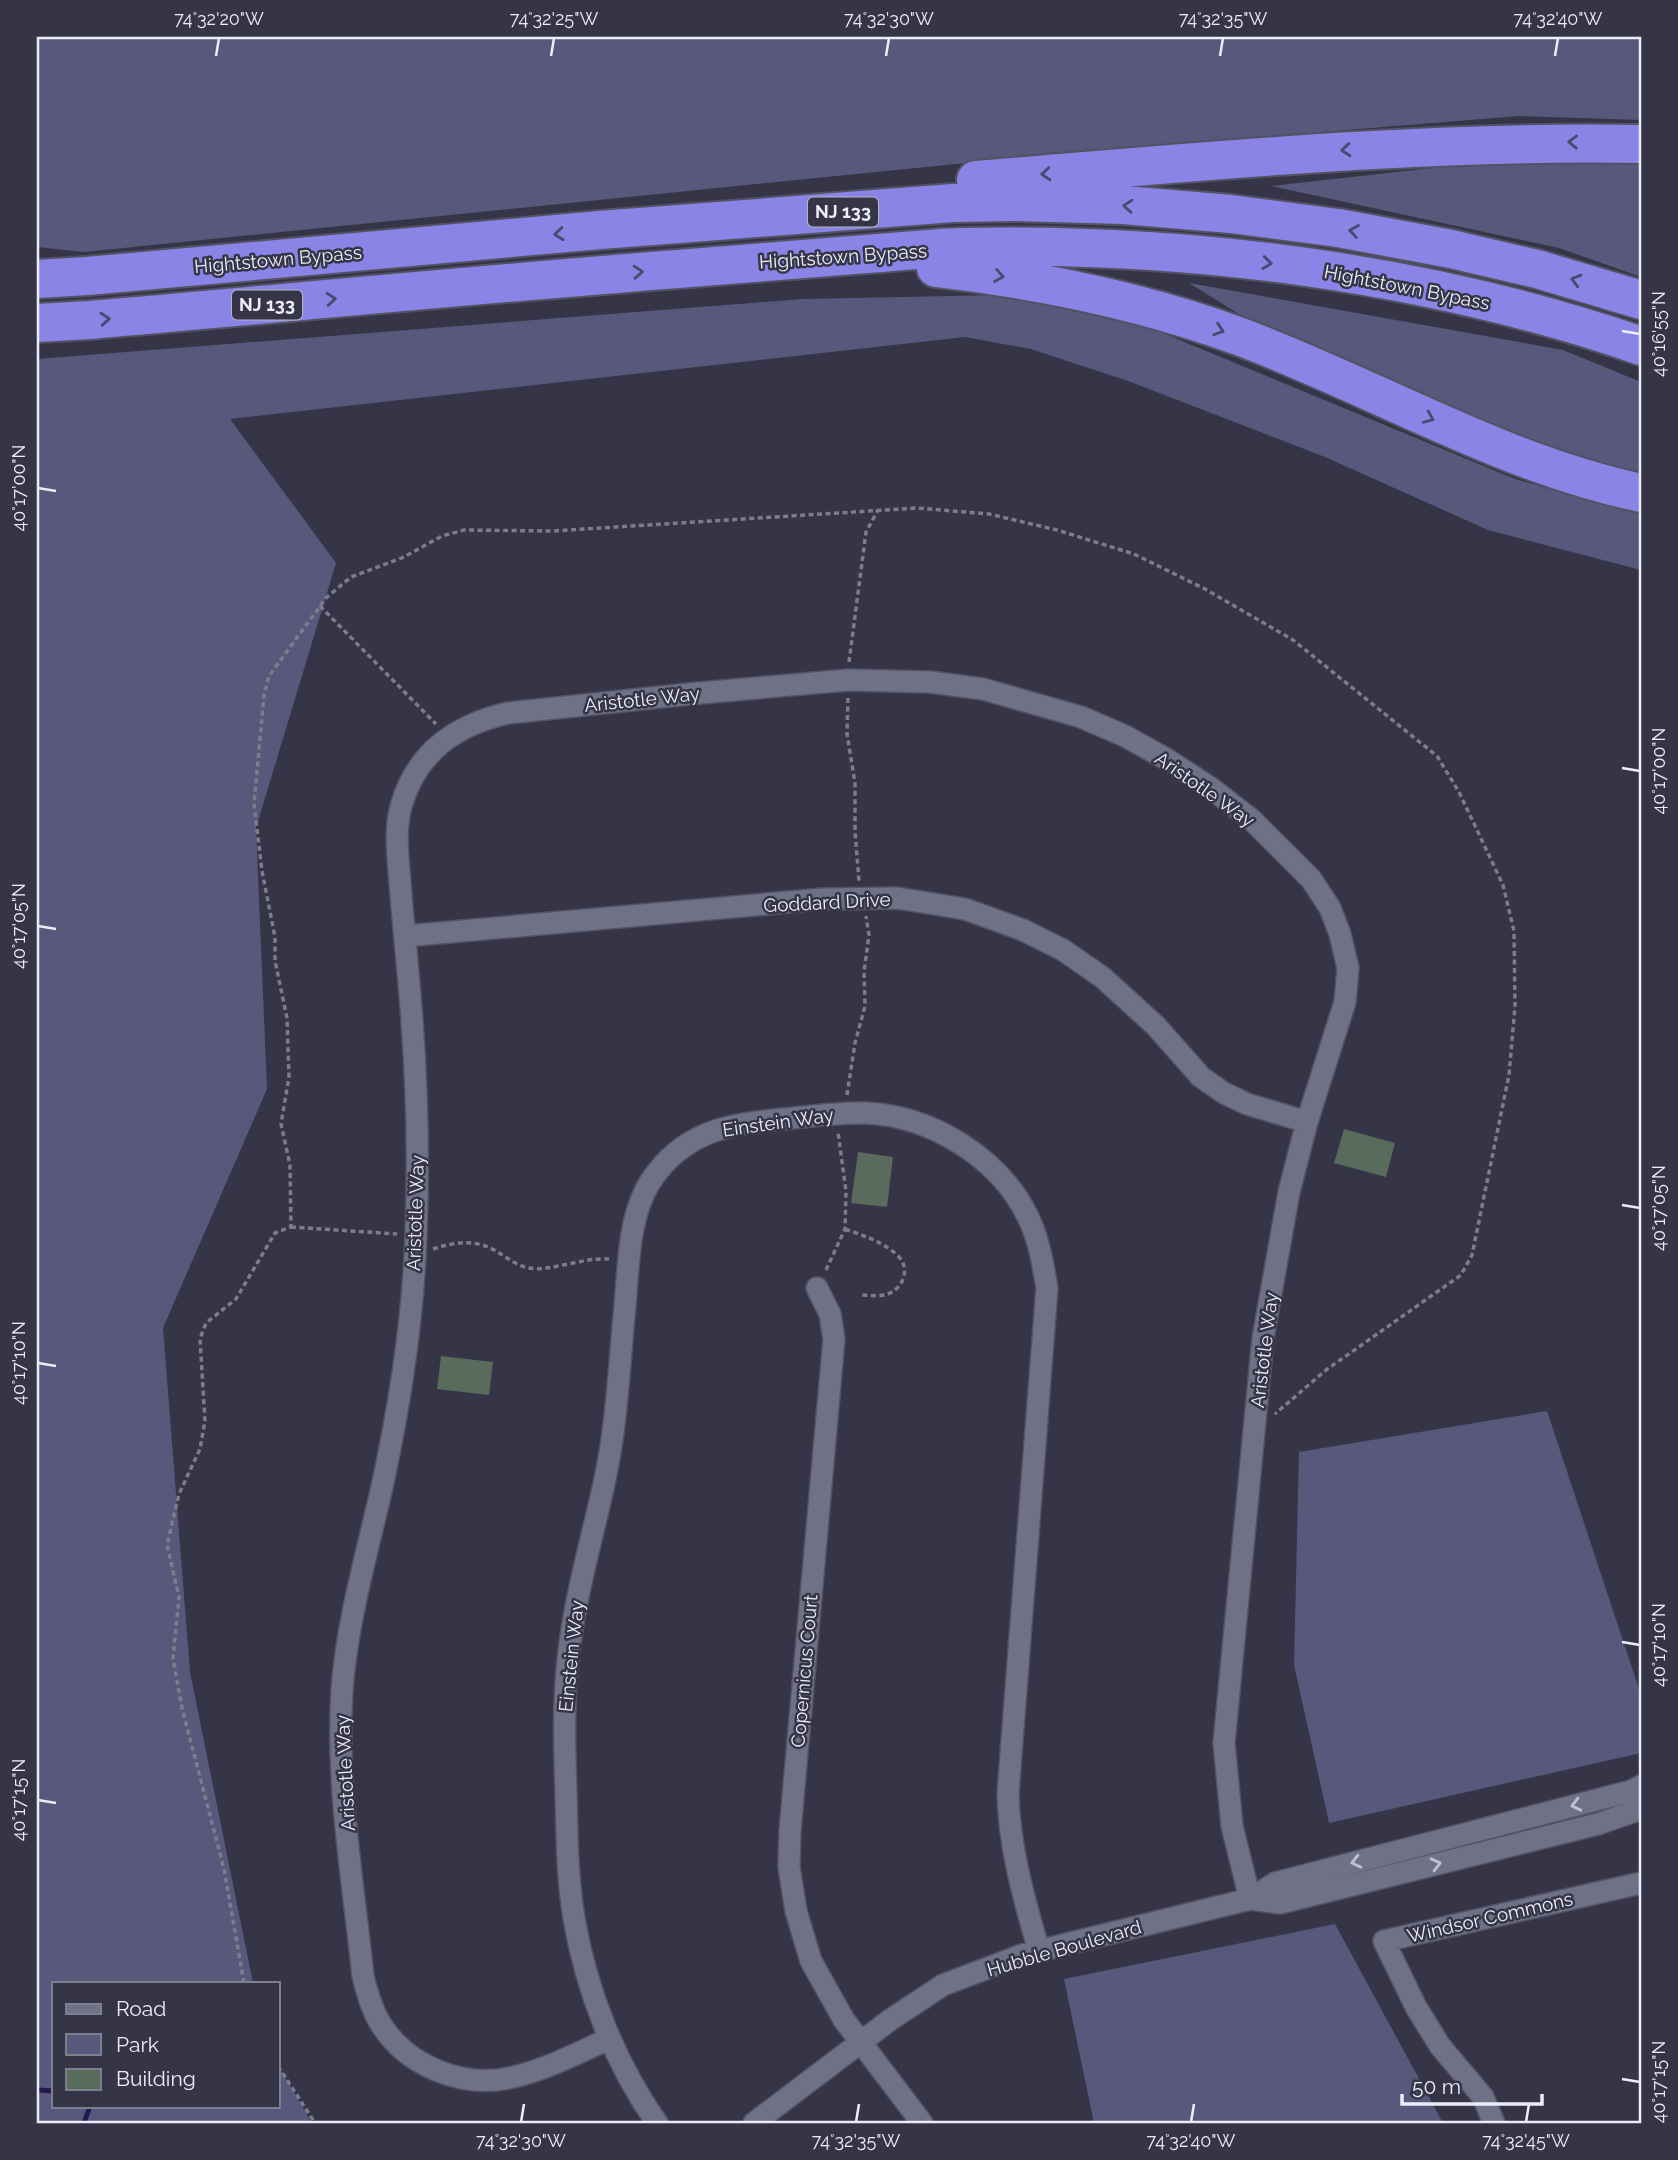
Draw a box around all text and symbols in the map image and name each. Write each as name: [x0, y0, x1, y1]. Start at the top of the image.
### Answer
text: 74°32'20"W: [174, 8, 264, 29]
text: 74°32'25"W: [510, 8, 598, 29]
text: 74°32'30"W: [844, 8, 934, 29]
text: 74°32'35"W: [1179, 8, 1268, 29]
text: 74°32'40"W: [1514, 8, 1603, 29]
one-way arrow: [1567, 135, 1578, 150]
one-way arrow: [1340, 142, 1351, 157]
one-way arrow: [1040, 166, 1051, 181]
road number: NJ 133: [808, 197, 878, 226]
one-way arrow: [1122, 199, 1133, 214]
one-way arrow: [1348, 224, 1360, 239]
one-way arrow: [553, 226, 564, 241]
street label: Hightstown Bypass: [758, 239, 928, 273]
street label: Hightstown Bypass: [193, 241, 363, 277]
one-way arrow: [1262, 256, 1273, 271]
street label: Hightstown Bypass: [1322, 260, 1492, 314]
one-way arrow: [632, 265, 643, 280]
one-way arrow: [993, 268, 1004, 283]
one-way arrow: [1570, 273, 1582, 288]
road number: NJ 133: [232, 290, 302, 320]
text: 40°16'55"N: [1648, 291, 1669, 377]
one-way arrow: [326, 292, 337, 307]
one-way arrow: [100, 312, 111, 327]
one-way arrow: [1212, 322, 1225, 336]
one-way arrow: [1422, 410, 1434, 424]
text: 40°17'00"N: [8, 444, 29, 532]
street label: Aristotle Way: [583, 682, 701, 716]
text: 40°17'00"N: [1648, 727, 1669, 815]
street label: Aristotle Way: [1151, 747, 1259, 831]
text: 40°17'05"N: [8, 883, 29, 969]
street label: Goddard Drive: [763, 888, 891, 916]
street label: Einstein Way: [721, 1103, 835, 1141]
street label: Aristotle Way: [402, 1155, 428, 1271]
text: 40°17'05"N: [1648, 1165, 1669, 1251]
street label: Aristotle Way: [1246, 1291, 1282, 1409]
text: 40°17'10"N: [8, 1321, 29, 1405]
street label: Copernicus Court: [786, 1593, 822, 1748]
street label: Einstein Way: [554, 1599, 588, 1713]
text: 40°17'10"N: [1648, 1603, 1669, 1687]
street label: Aristotle Way: [331, 1714, 359, 1832]
text: 40°17'15"N: [8, 1759, 29, 1841]
one-way arrow: [1570, 1797, 1582, 1811]
one-way arrow: [1350, 1854, 1362, 1868]
one-way arrow: [1430, 1858, 1442, 1872]
street label: Windsor Commons: [1405, 1887, 1575, 1947]
street label: Hubble Boulevard: [984, 1915, 1144, 1981]
legend: [52, 1982, 280, 2108]
text: Road: [116, 1996, 166, 2021]
text: Park: [116, 2032, 159, 2057]
text: 40°17'15"N: [1648, 2041, 1669, 2123]
scale bar: [1402, 2062, 1542, 2106]
text: Building: [116, 2066, 196, 2091]
text: 50 m: [1412, 2074, 1461, 2099]
text: 74°32'30"W: [476, 2130, 566, 2151]
text: 74°32'35"W: [812, 2130, 901, 2151]
text: 74°32'40"W: [1147, 2130, 1236, 2151]
text: 74°32'45"W: [1482, 2130, 1570, 2151]

